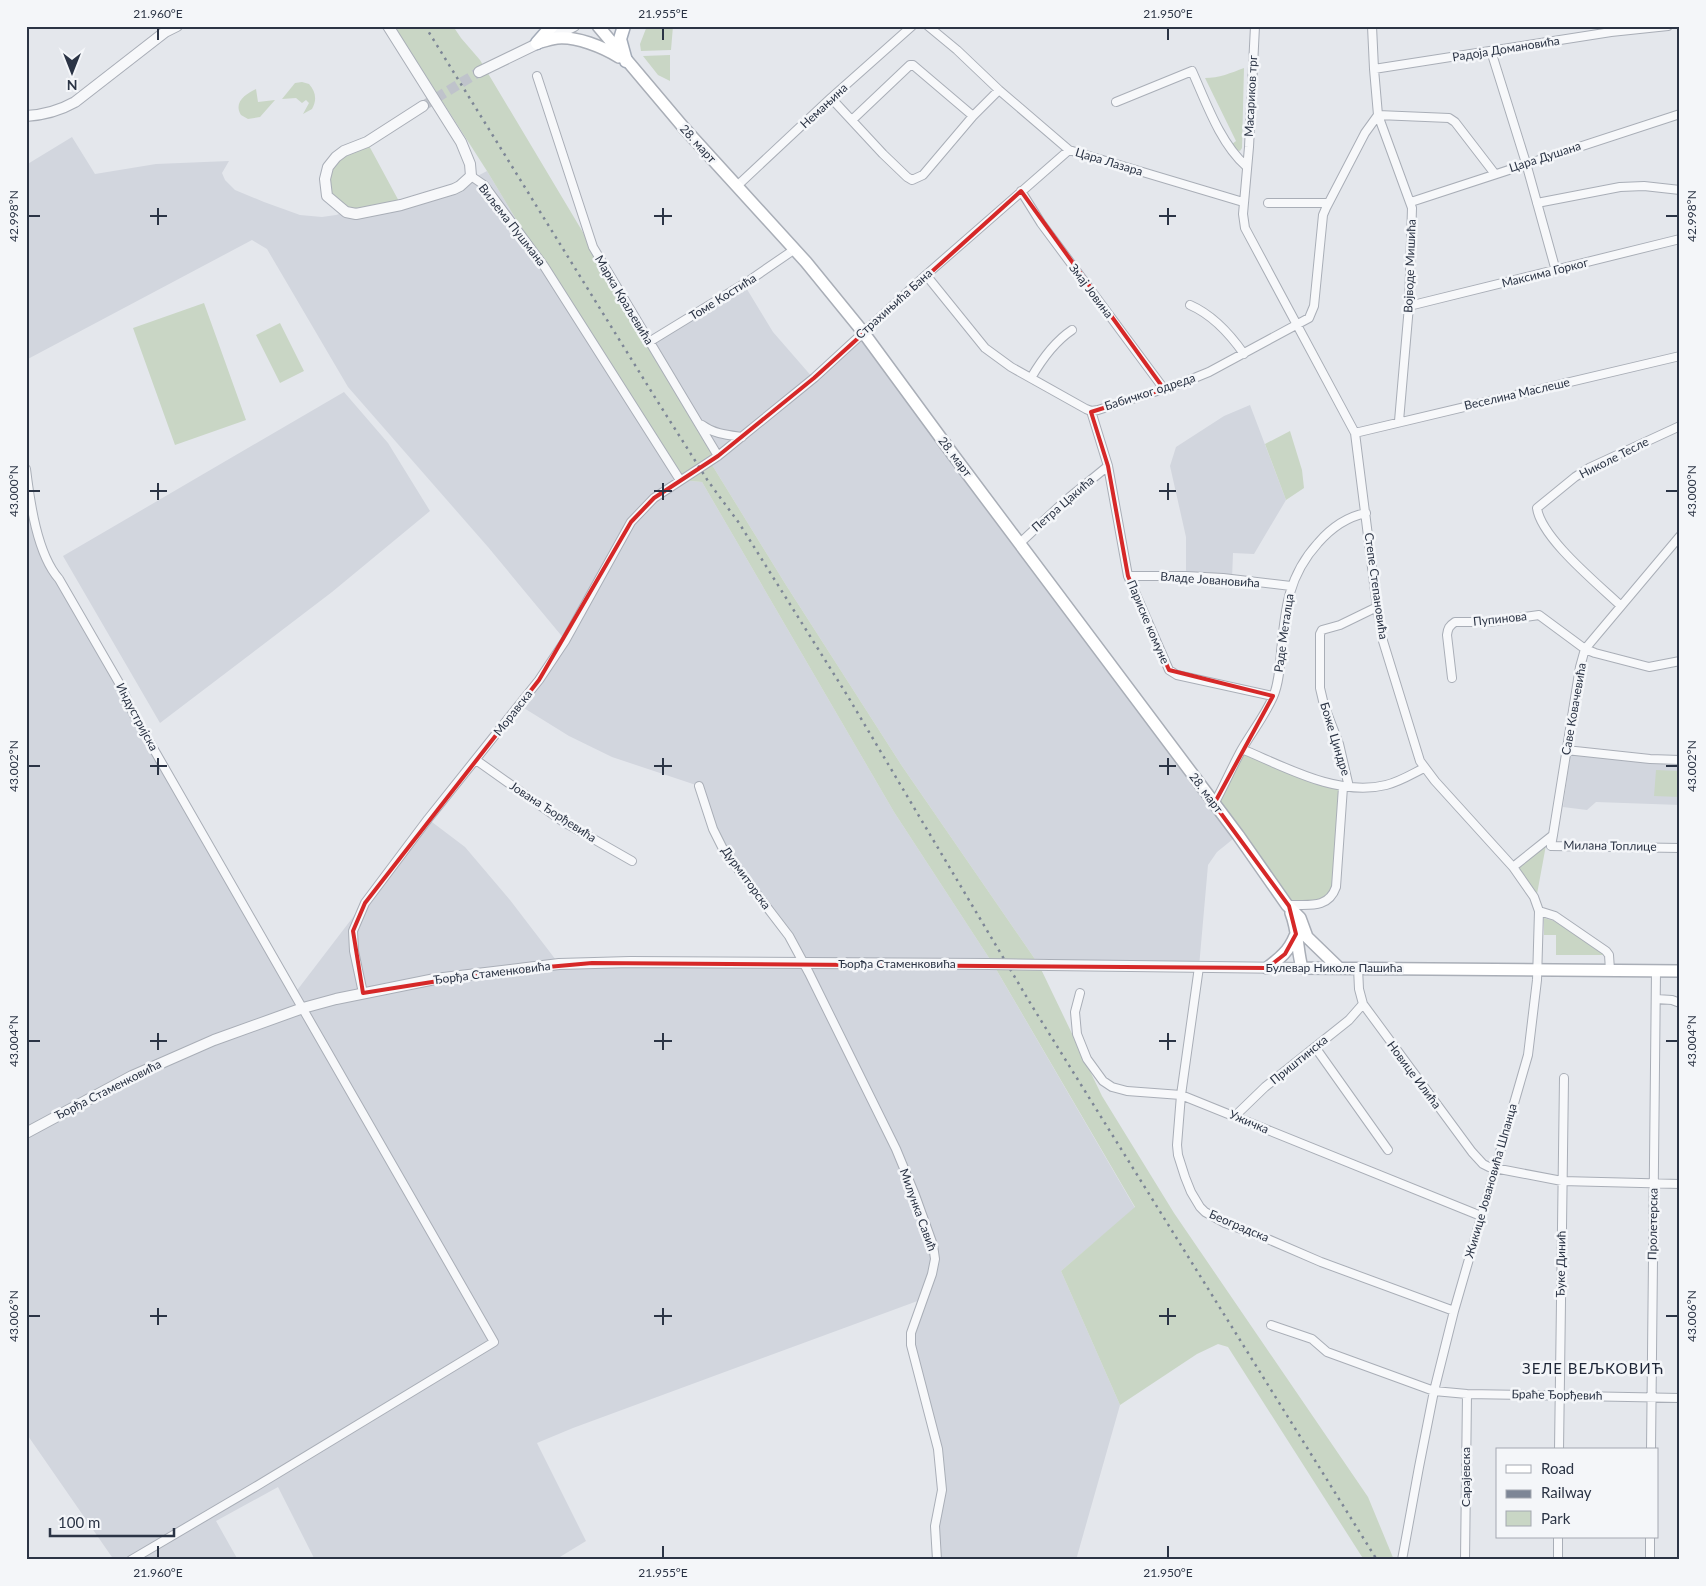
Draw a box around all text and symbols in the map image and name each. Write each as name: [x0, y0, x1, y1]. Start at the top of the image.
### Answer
text: 21.960°E: [133, 6, 183, 21]
text: 21.955°E: [638, 6, 688, 21]
text: 21.950°E: [1143, 6, 1193, 21]
street label: Радоја Домановића: [1451, 33, 1561, 64]
north arrow: [48, 48, 98, 98]
street label: Масариков трг: [1241, 55, 1260, 137]
text: N: [67, 77, 77, 94]
street label: Немањина: [797, 80, 850, 131]
street label: 28. март: [677, 121, 720, 166]
street label: Цара Душана: [1507, 138, 1583, 175]
street label: Цара Лазара: [1074, 144, 1145, 179]
street label: Виљема Пушмана: [476, 181, 549, 269]
text: 42.998°N: [6, 190, 21, 242]
text: 42.998°N: [1684, 190, 1699, 242]
street label: Војводе Мишића: [1400, 219, 1419, 313]
street label: Марка Краљевића: [592, 252, 657, 347]
street label: Максима Горког: [1500, 255, 1590, 291]
street label: Змај Јовина: [1066, 260, 1117, 321]
street label: Страхињића Бана: [852, 265, 935, 342]
street label: Томе Костића: [687, 270, 759, 323]
street label: Бабичког одреда: [1103, 370, 1197, 413]
street label: Веселина Маслеше: [1463, 374, 1571, 413]
street label: 28. март: [935, 433, 975, 480]
street label: Николе Тесле: [1576, 434, 1651, 481]
text: 43.000°N: [6, 465, 21, 517]
text: 43.000°N: [1684, 465, 1699, 517]
street label: Петра Цакића: [1028, 472, 1097, 535]
street label: Степе Степановића: [1362, 532, 1391, 640]
street label: Владе Јовановића: [1160, 569, 1260, 590]
street label: Париске комуне: [1124, 578, 1173, 666]
street label: Раде Металца: [1271, 593, 1296, 673]
street label: Пупинова: [1472, 608, 1528, 629]
street label: Саве Ковачевића: [1558, 661, 1589, 756]
street label: Индустријска: [113, 680, 162, 754]
street label: Моравска: [490, 687, 535, 739]
street label: Боже Циндре: [1317, 700, 1354, 777]
text: 43.002°N: [6, 740, 21, 792]
text: 43.002°N: [1684, 740, 1699, 792]
street label: 28. март: [1186, 769, 1226, 816]
street label: Јована Ђорђевића: [507, 778, 599, 845]
street label: Милана Топлице: [1563, 837, 1657, 854]
street label: Дурмиторска: [718, 843, 774, 912]
street label: Ђорђа Стаменковића: [838, 956, 956, 971]
street label: Ђорђа Стаменковића: [433, 958, 551, 987]
street label: Булевар Николе Пашића: [1266, 960, 1402, 975]
text: 43.004°N: [6, 1015, 21, 1067]
text: 43.004°N: [1684, 1015, 1699, 1067]
street label: Приштинска: [1267, 1032, 1331, 1087]
street label: Новице Илића: [1384, 1038, 1445, 1112]
street label: Ђорђа Стаменковића: [52, 1056, 164, 1123]
street label: Жикице Јовановића Шпанца: [1461, 1102, 1520, 1260]
street label: Ужичка: [1227, 1106, 1271, 1137]
street label: Милунка Савић: [897, 1167, 940, 1253]
street label: Пролетерска: [1644, 1188, 1661, 1260]
street label: Београдска: [1207, 1206, 1271, 1245]
street label: Ђуке Динић: [1552, 1231, 1569, 1297]
text: 43.006°N: [6, 1290, 21, 1342]
text: 43.006°N: [1684, 1290, 1699, 1342]
district label: ЗЕЛЕ ВЕЉКОВИЋ: [1522, 1359, 1664, 1377]
street label: Браће Ђорђевић: [1511, 1386, 1603, 1403]
street label: Сарајевска: [1458, 1447, 1473, 1507]
legend: [1496, 1448, 1658, 1538]
text: Road: [1541, 1459, 1574, 1477]
text: Railway: [1541, 1483, 1592, 1501]
scale bar: [50, 1506, 174, 1538]
text: Park: [1541, 1509, 1571, 1527]
text: 100 m: [58, 1513, 100, 1531]
text: 21.960°E: [133, 1565, 183, 1580]
text: 21.955°E: [638, 1565, 688, 1580]
text: 21.950°E: [1143, 1565, 1193, 1580]

